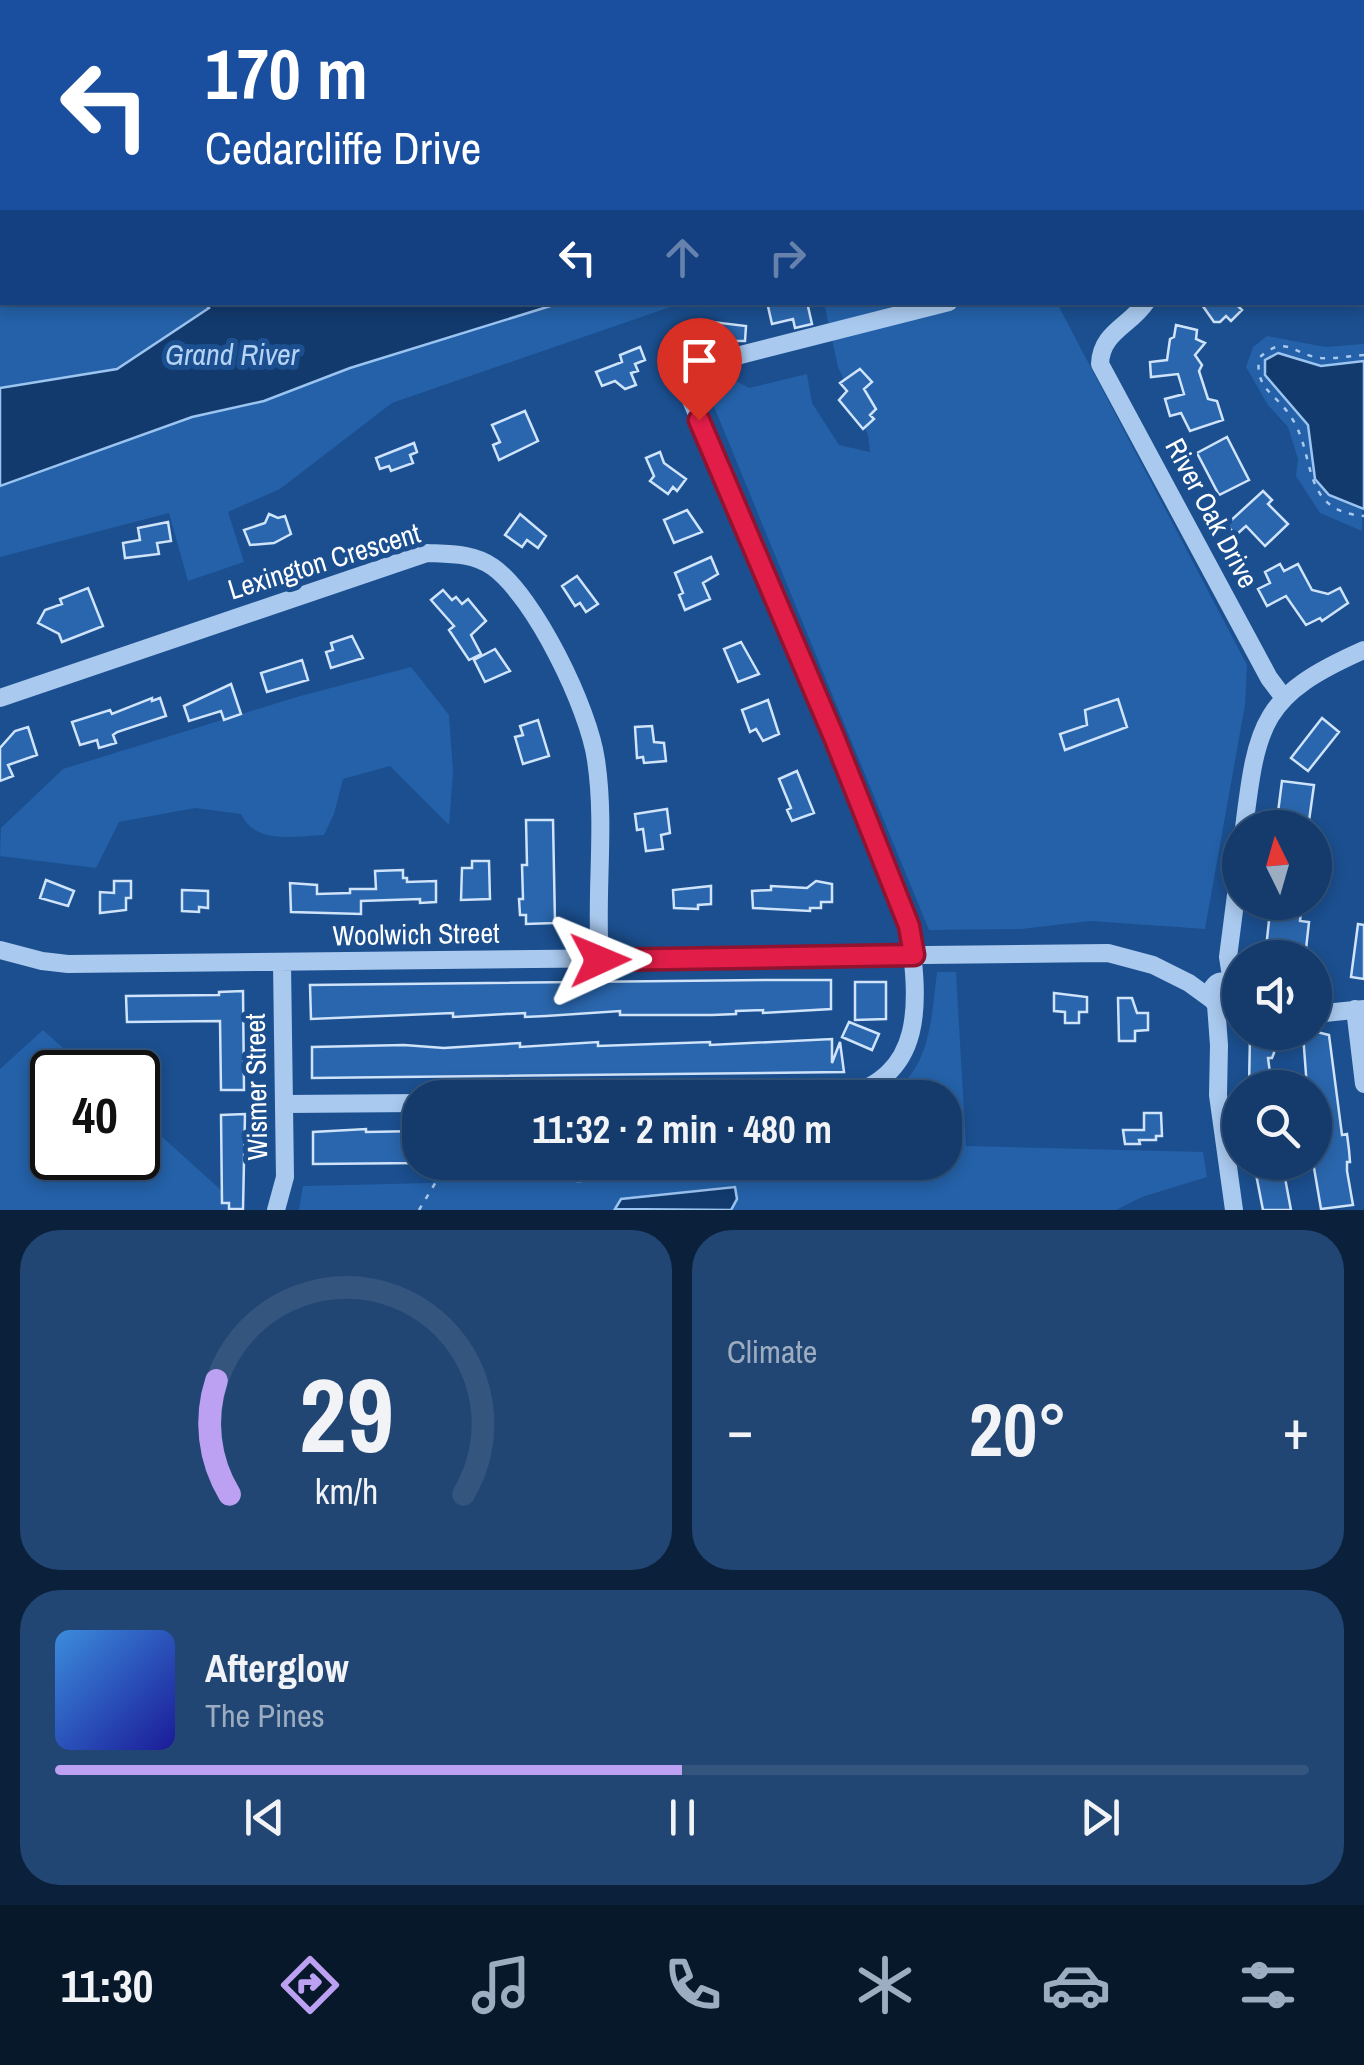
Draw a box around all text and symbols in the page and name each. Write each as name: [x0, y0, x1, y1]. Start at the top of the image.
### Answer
text: 170 m: [205, 27, 368, 121]
icon: left: [40, 40, 170, 170]
text: Cedarcliffe Drive: [205, 117, 481, 178]
icon: left: [550, 230, 605, 285]
icon: ahead: [655, 230, 710, 285]
icon: right: [760, 230, 815, 285]
pin: [657, 318, 742, 421]
icon: arrive: [672, 333, 727, 388]
water label: Grand River: [165, 334, 300, 374]
street label: River Oak Drive: [1157, 431, 1267, 595]
street label: Lexington Crescent: [223, 514, 425, 608]
north arrow: [1222, 810, 1332, 920]
map controls: [1222, 810, 1332, 1180]
position arrow: [548, 908, 652, 1012]
street label: Woolwich Street: [332, 914, 500, 954]
button: sound: [1222, 940, 1332, 1050]
street label: Wismer Street: [236, 1013, 276, 1161]
speed limit sign: 40: [30, 1050, 160, 1180]
button: search: [1222, 1070, 1332, 1180]
text: 11:32 · 2 min · 480 m: [532, 1104, 832, 1155]
text: Climate: [727, 1330, 817, 1373]
text: 29: [299, 1344, 393, 1484]
text: 20°: [969, 1378, 1067, 1479]
text: −: [727, 1392, 753, 1466]
text: +: [1283, 1392, 1309, 1466]
text: km/h: [314, 1467, 378, 1515]
text: Afterglow: [205, 1643, 349, 1694]
text: The Pines: [205, 1694, 325, 1737]
icon: previous: [237, 1790, 292, 1845]
icon: pause: [655, 1790, 710, 1845]
icon: next: [1073, 1790, 1128, 1845]
icon: directions: [275, 1950, 345, 2020]
icon: music: [466, 1950, 536, 2020]
icon: phone: [658, 1950, 728, 2020]
icon: climate: [850, 1950, 920, 2020]
icon: car: [1041, 1950, 1111, 2020]
icon: filters: [1233, 1950, 1303, 2020]
text: 11:30: [61, 1955, 153, 2016]

